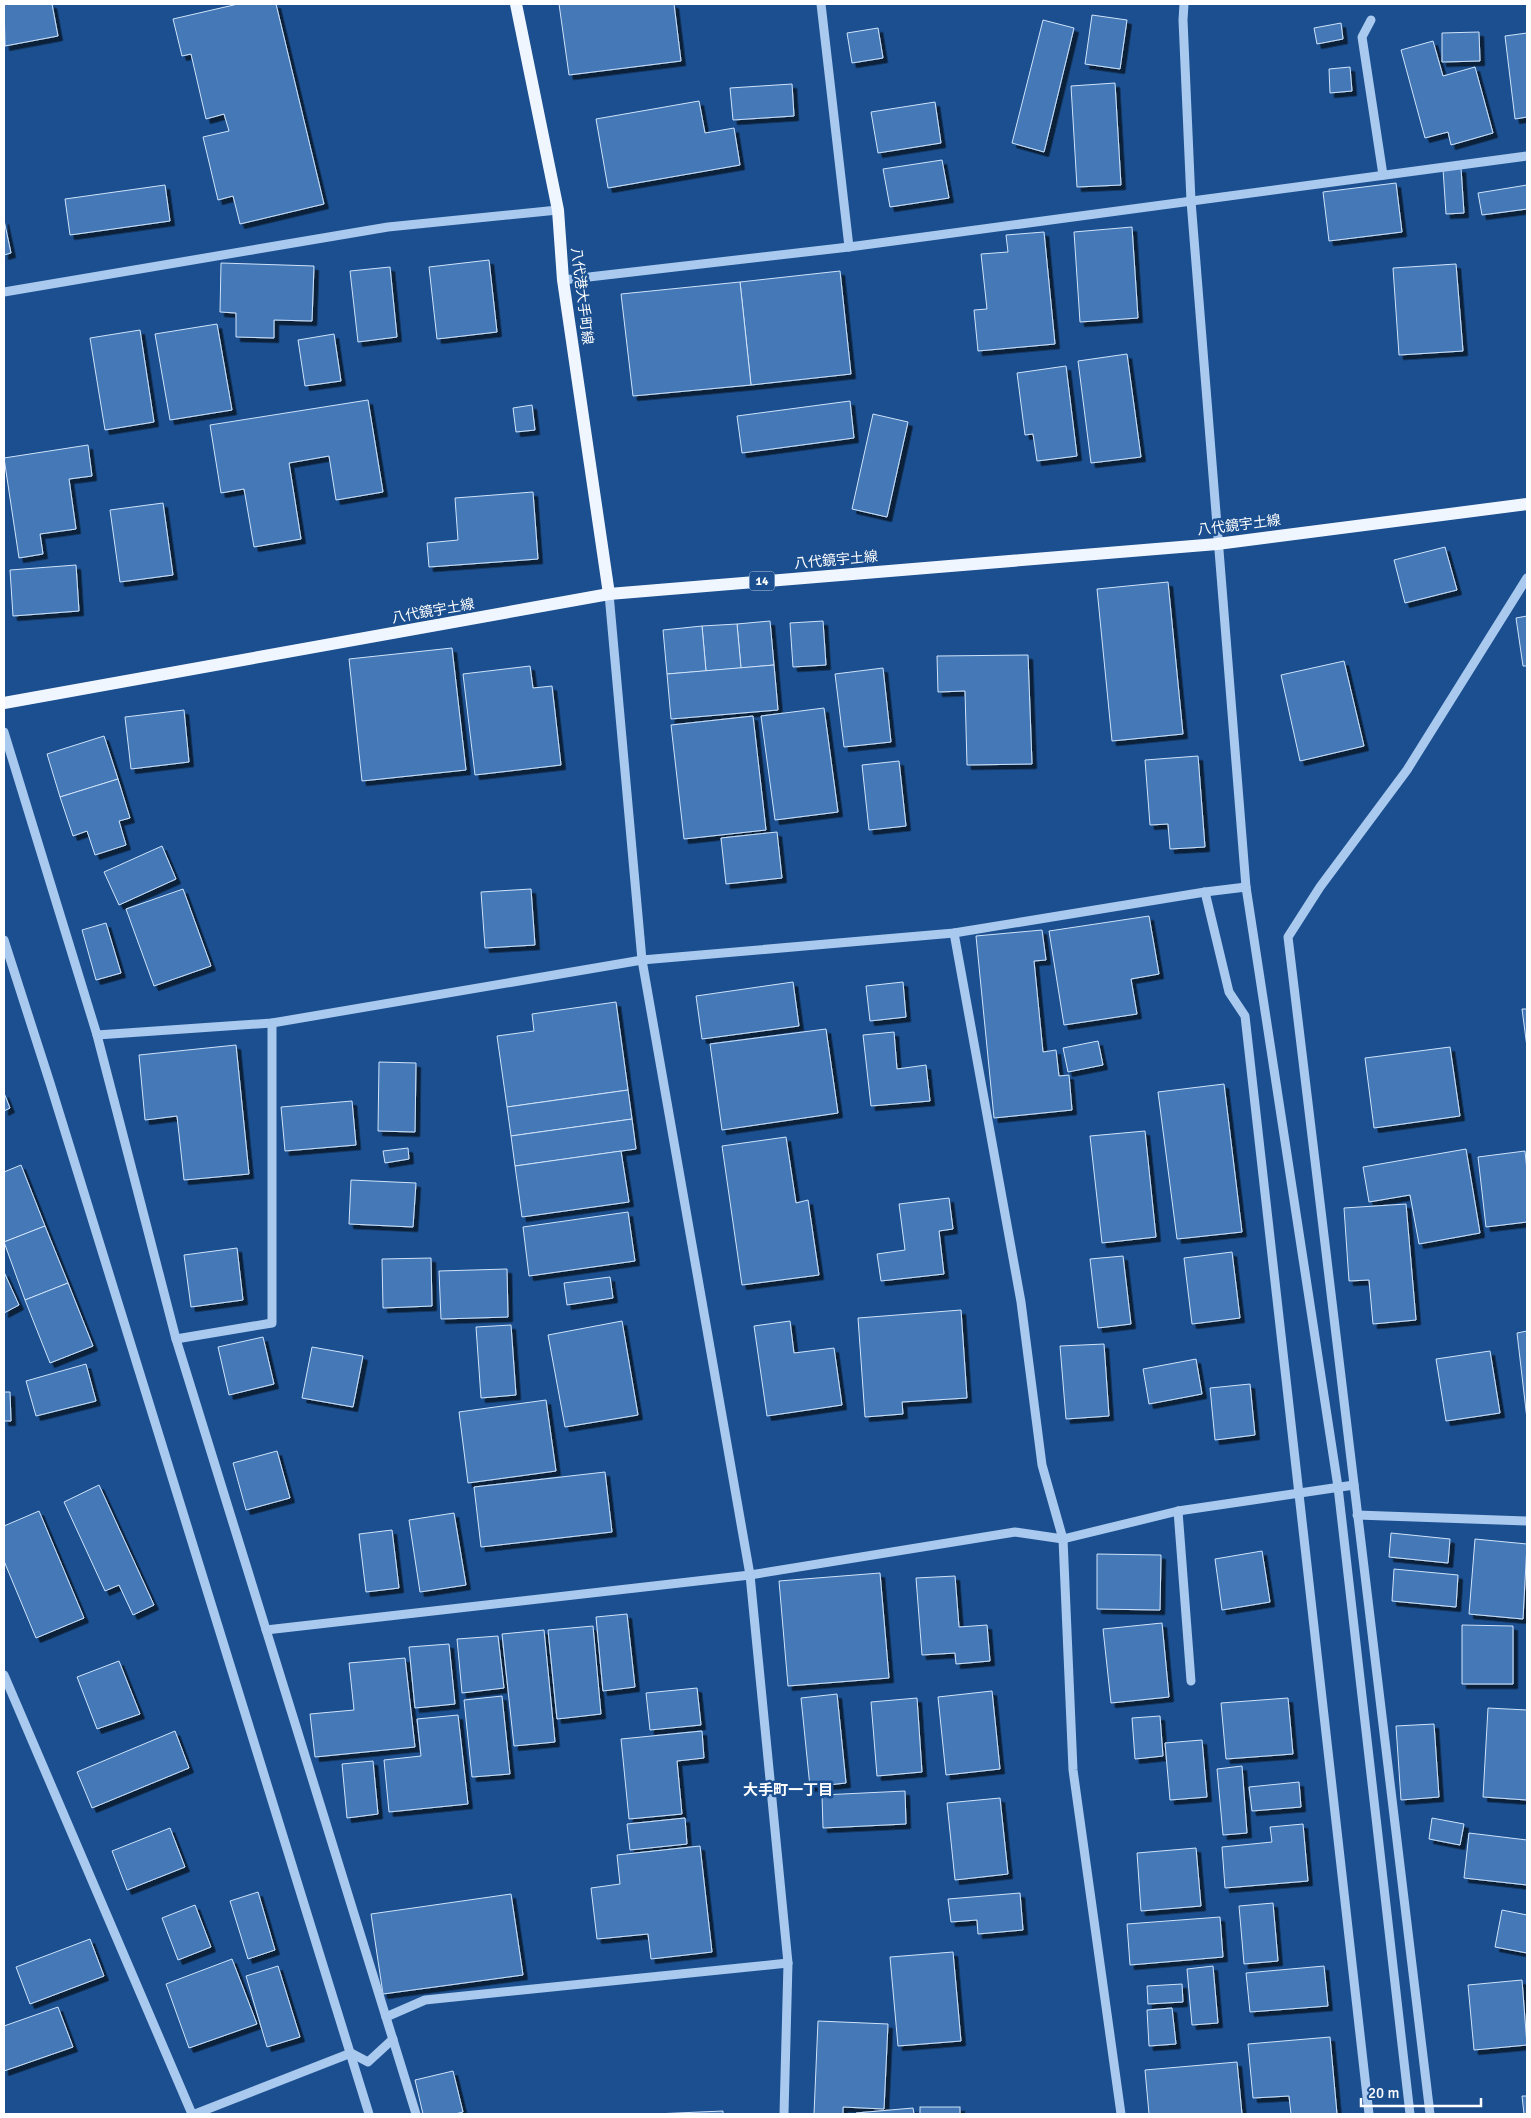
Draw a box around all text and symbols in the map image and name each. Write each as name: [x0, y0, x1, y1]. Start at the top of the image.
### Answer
street label: 八代港大手町線: [568, 246, 596, 346]
street label: 八代鏡宇土線: [1196, 511, 1282, 539]
street label: 八代鏡宇土線: [793, 548, 879, 572]
road number: 14: [750, 572, 774, 590]
street label: 八代鏡宇土線: [390, 595, 476, 627]
district label: 大手町一丁目: [743, 1781, 833, 1799]
scale bar: [1361, 2076, 1481, 2108]
text: 20 m: [1368, 2084, 1399, 2102]

